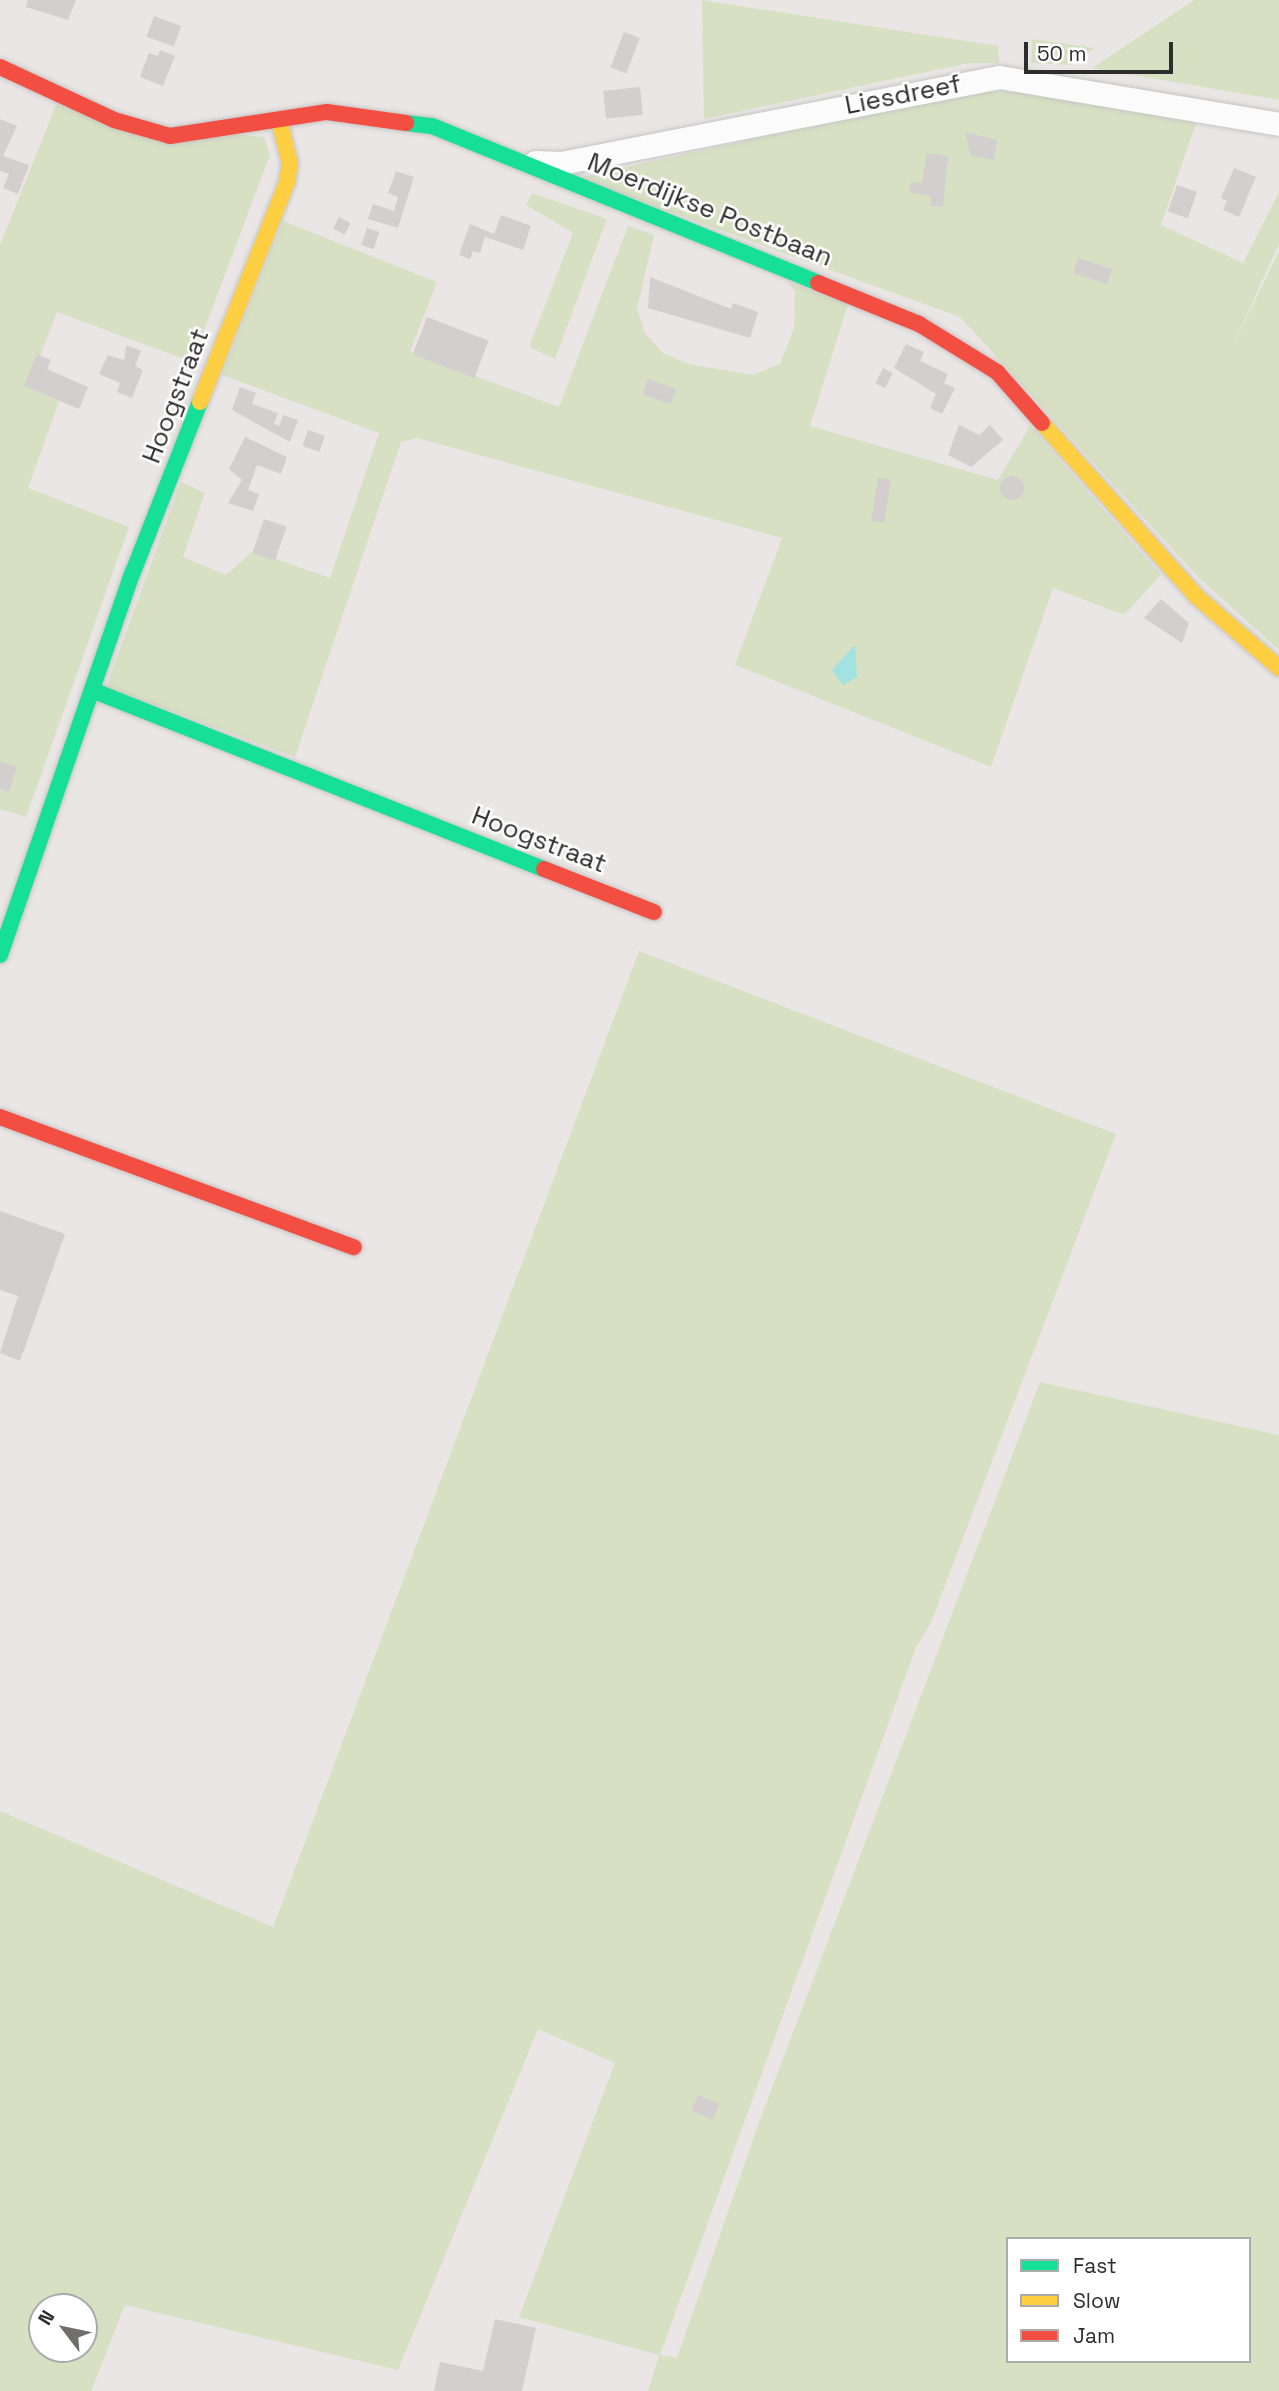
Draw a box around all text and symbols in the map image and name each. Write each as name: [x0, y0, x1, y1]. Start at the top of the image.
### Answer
scale bar: [1027, 28, 1176, 72]
text: 50 m: [1037, 40, 1087, 67]
street label: Liesdreef: [842, 68, 964, 122]
street label: Moerdijkse Postbaan: [583, 147, 837, 273]
street label: Hoogstraat: [136, 324, 216, 468]
street label: Hoogstraat: [467, 800, 611, 880]
legend: [1006, 2237, 1251, 2363]
text: Fast: [1073, 2252, 1117, 2279]
text: Slow: [1073, 2287, 1121, 2314]
north arrow: [28, 2293, 98, 2363]
text: N: [32, 2306, 60, 2330]
text: Jam: [1073, 2322, 1115, 2349]

